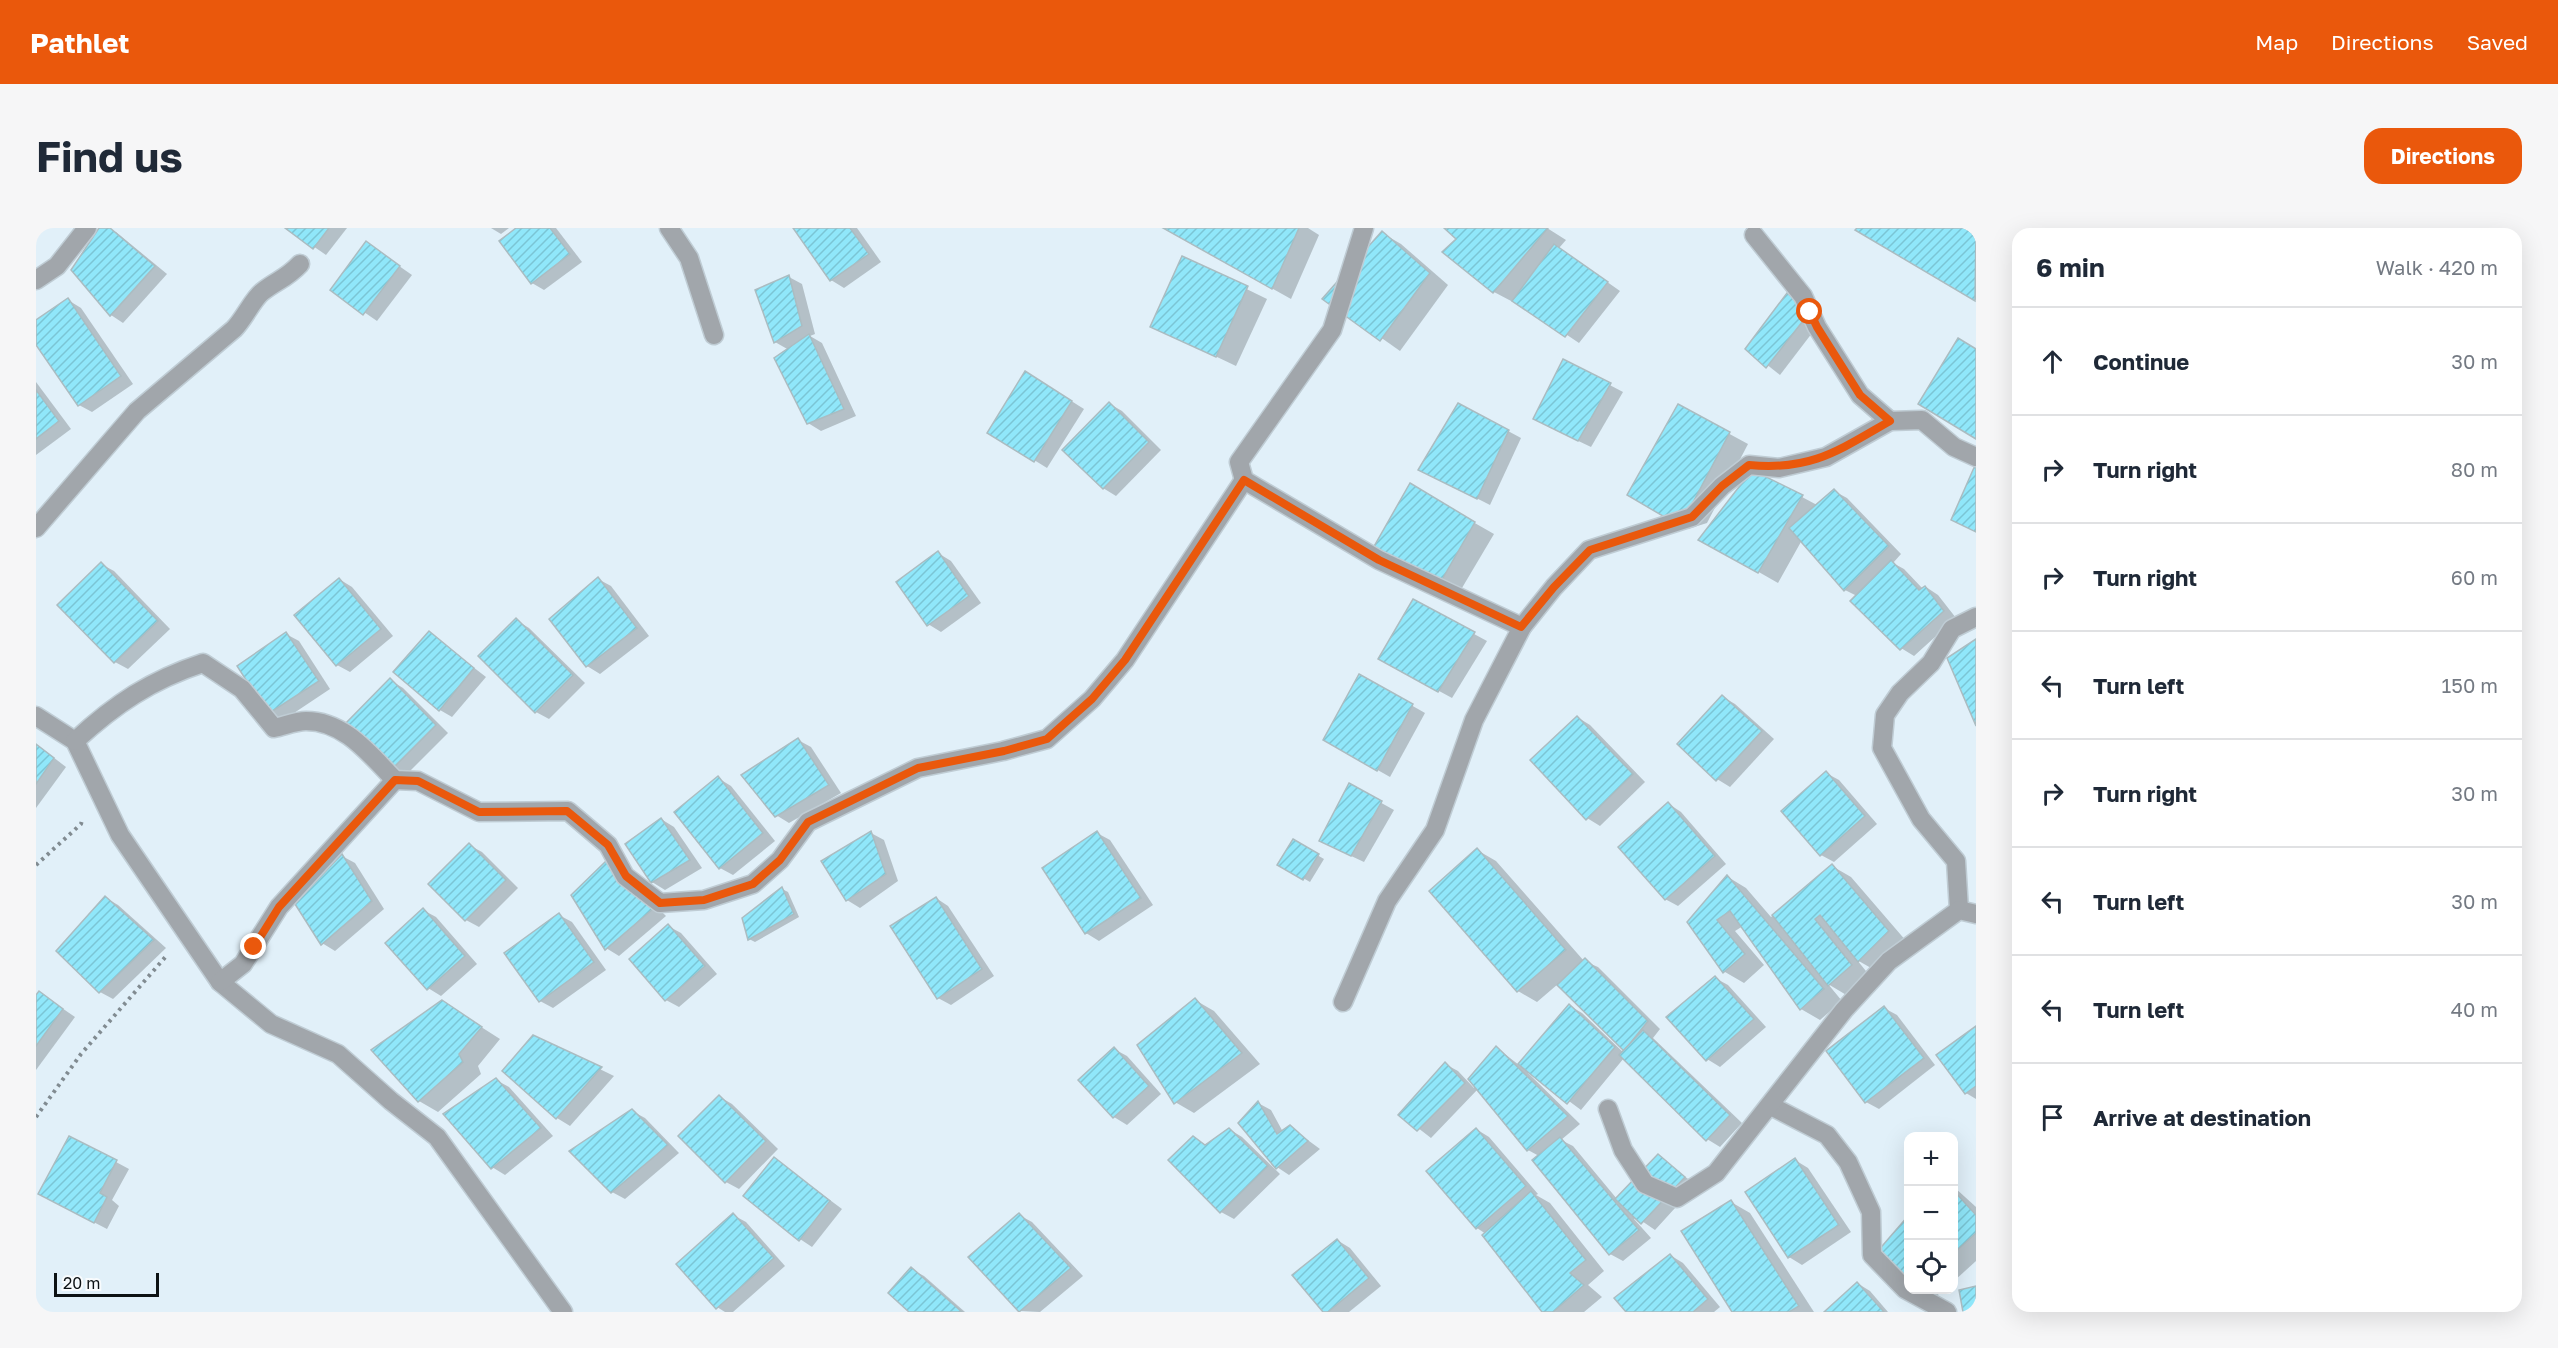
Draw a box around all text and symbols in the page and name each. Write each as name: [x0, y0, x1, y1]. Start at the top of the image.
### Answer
text: Pathlet: [30, 26, 130, 59]
text: Map: [2255, 29, 2298, 55]
text: Directions: [2331, 29, 2434, 55]
text: Saved: [2467, 29, 2528, 55]
button: Directions: [2364, 128, 2522, 184]
text: Find us: [36, 131, 183, 181]
text: 6 min: [2036, 252, 2105, 283]
text: Walk · 420 m: [2376, 255, 2498, 279]
route start: [1796, 298, 1822, 324]
icon: ahead: [2036, 345, 2069, 378]
text: Continue: [2093, 348, 2189, 375]
text: 30 m: [2451, 349, 2498, 373]
icon: right: [2036, 453, 2069, 486]
text: Turn right: [2093, 456, 2197, 483]
text: 80 m: [2451, 457, 2498, 481]
icon: right: [2036, 561, 2069, 594]
text: Turn right: [2093, 564, 2197, 591]
text: 60 m: [2451, 565, 2498, 589]
icon: left: [2036, 669, 2069, 702]
text: Turn left: [2093, 672, 2184, 699]
text: 150 m: [2442, 673, 2498, 697]
icon: right: [2036, 777, 2069, 810]
text: Turn right: [2093, 780, 2197, 807]
text: 30 m: [2451, 781, 2498, 805]
icon: left: [2036, 885, 2069, 918]
text: Turn left: [2093, 888, 2184, 915]
text: 30 m: [2451, 889, 2498, 913]
route end: [240, 933, 266, 959]
icon: left: [2036, 993, 2069, 1026]
text: Turn left: [2093, 996, 2184, 1023]
text: 40 m: [2451, 997, 2498, 1021]
icon: arrive: [2036, 1101, 2069, 1134]
text: Arrive at destination: [2093, 1104, 2311, 1131]
map controls: [1904, 1132, 1958, 1294]
button: +: [1904, 1132, 1958, 1186]
button: −: [1904, 1186, 1958, 1240]
button: locate: [1904, 1240, 1958, 1294]
scale bar: [54, 1270, 159, 1298]
text: 20 m: [63, 1273, 100, 1293]

